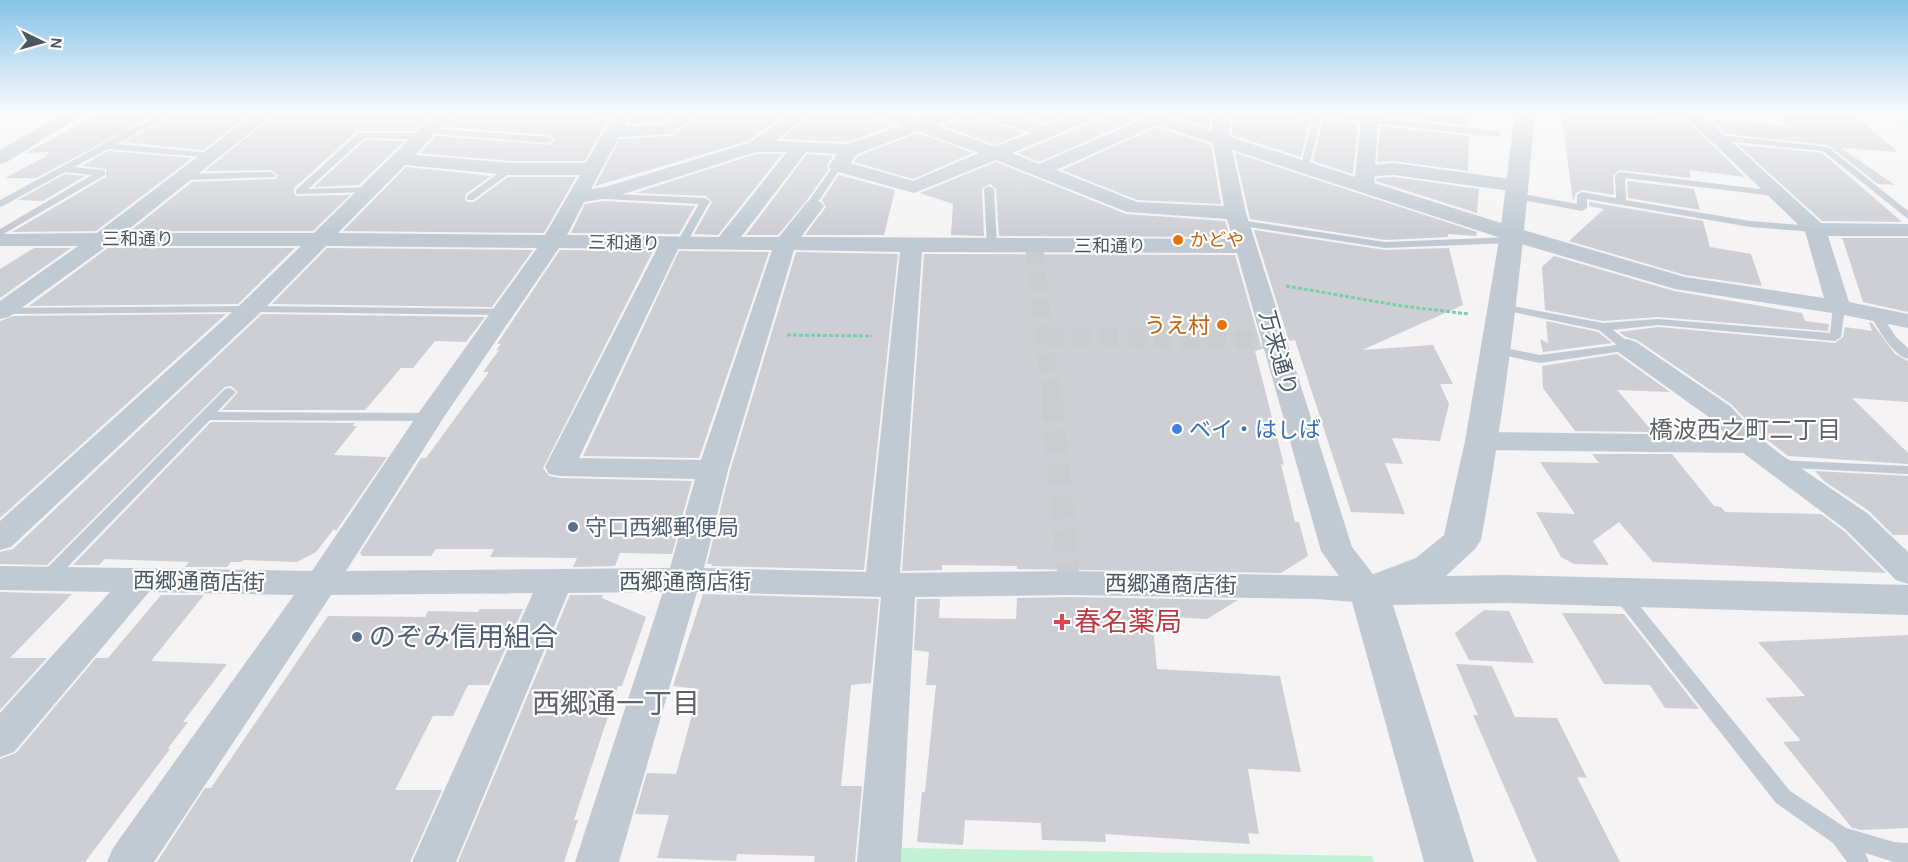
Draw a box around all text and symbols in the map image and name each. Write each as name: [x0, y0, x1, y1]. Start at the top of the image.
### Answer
north arrow: [12, 12, 72, 72]
text: N: [46, 37, 66, 50]
street label: 三和通り: [102, 228, 174, 250]
place label: かどや: [1190, 229, 1244, 251]
street label: 三和通り: [588, 231, 660, 255]
marker: かどや: [1171, 233, 1185, 247]
street label: 三和通り: [1074, 235, 1146, 257]
street label: 万来通り: [1253, 307, 1303, 399]
place label: うえ村: [1144, 313, 1210, 339]
marker: うえ村: [1215, 318, 1229, 332]
district label: 橋波西之町二丁目: [1649, 416, 1841, 444]
place label: ベイ・はしば: [1189, 417, 1321, 443]
marker: ベイ・はしば: [1170, 422, 1184, 436]
place label: 守口西郷郵便局: [585, 515, 739, 541]
marker: 守口西郷郵便局: [566, 520, 580, 534]
street label: 西郷通商店街: [133, 568, 265, 596]
street label: 西郷通商店街: [619, 569, 751, 595]
street label: 西郷通商店街: [1105, 571, 1237, 599]
place label: 春名薬局: [1074, 606, 1182, 638]
marker: 春名薬局: [1055, 615, 1069, 629]
place label: のぞみ信用組合: [369, 621, 558, 653]
marker: のぞみ信用組合: [350, 630, 364, 644]
district label: 西郷通一丁目: [532, 687, 700, 720]

